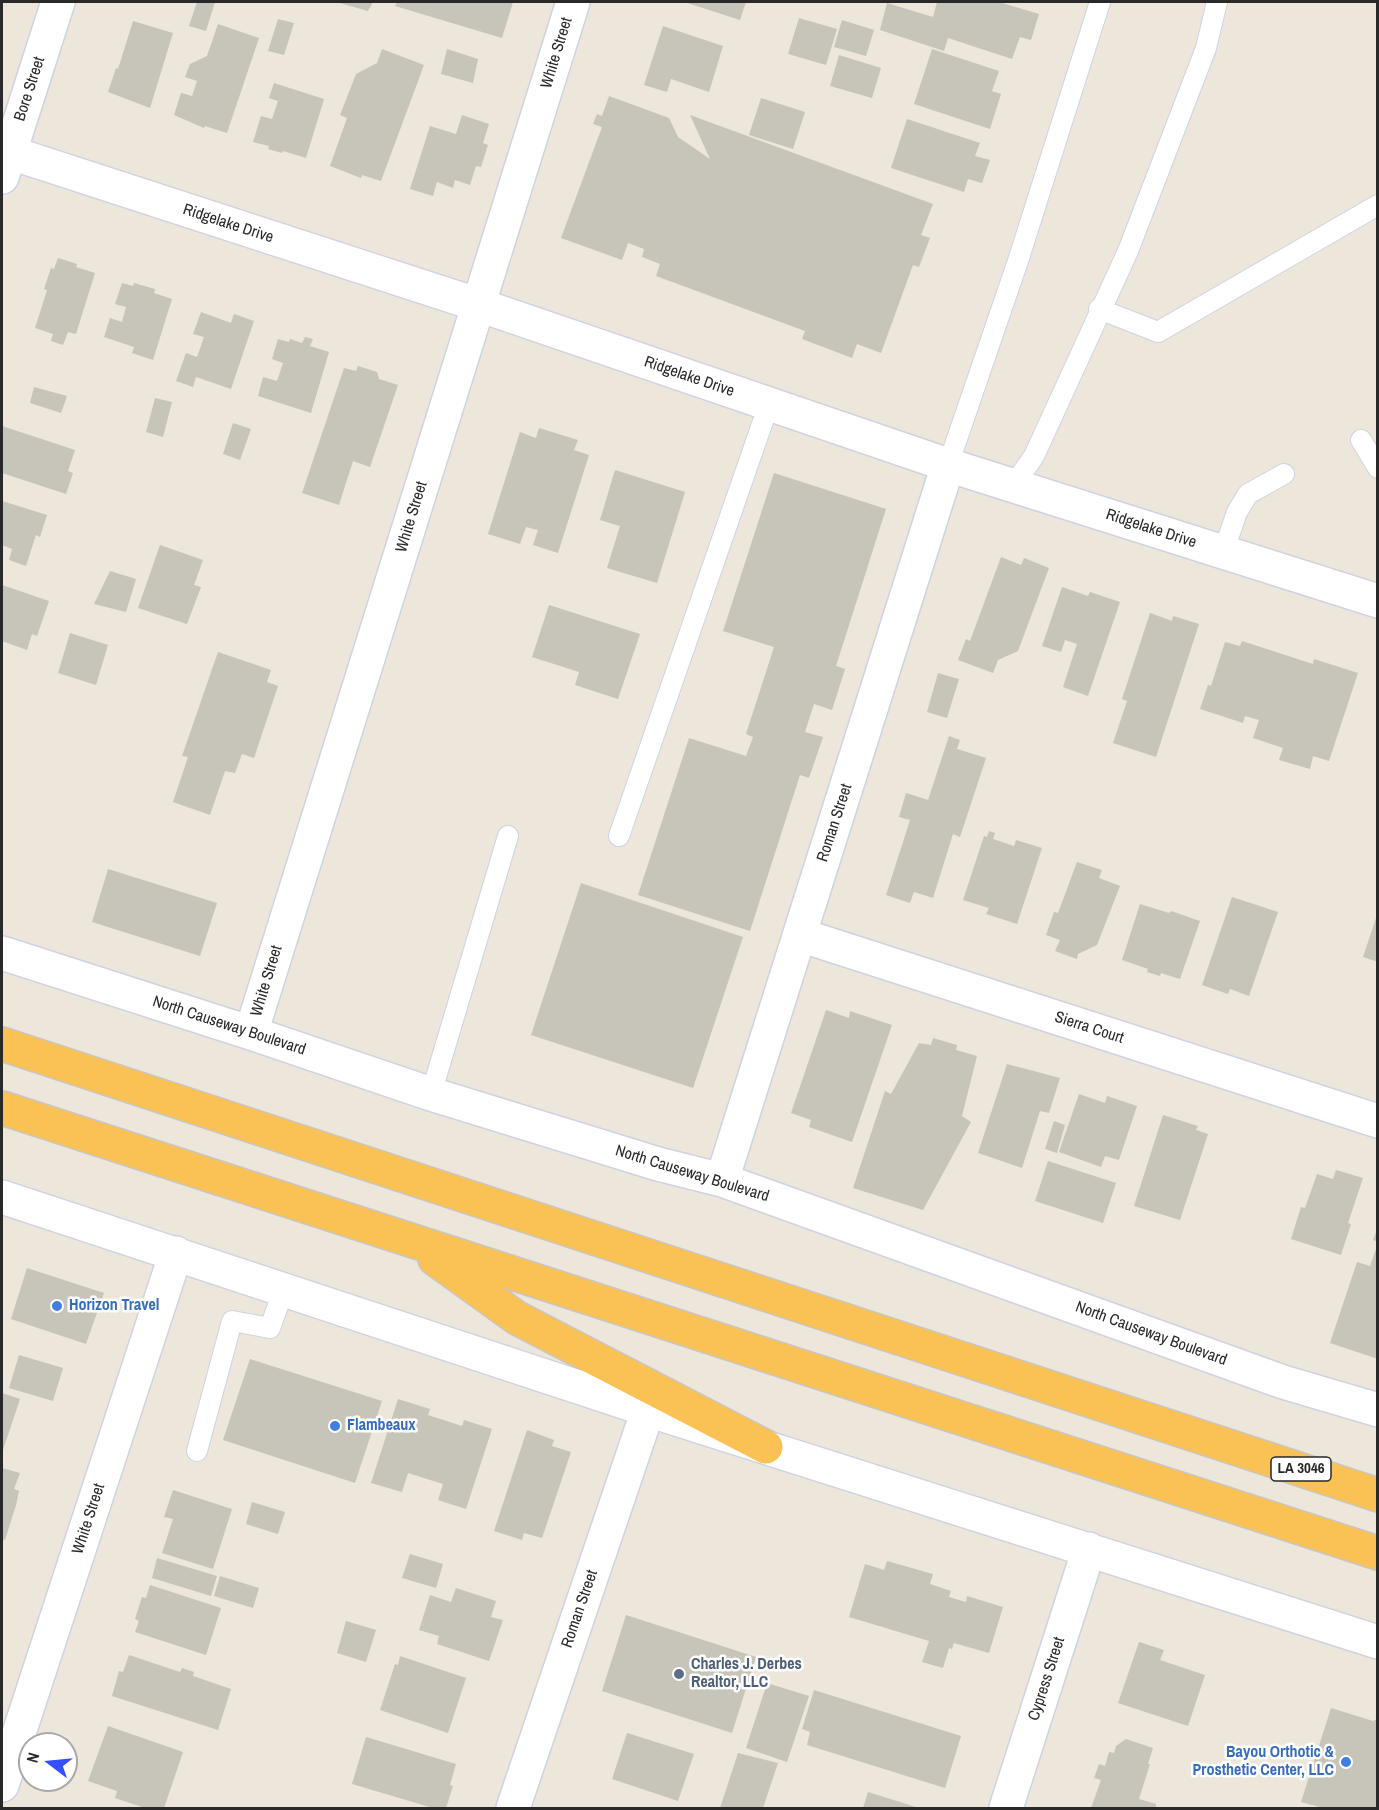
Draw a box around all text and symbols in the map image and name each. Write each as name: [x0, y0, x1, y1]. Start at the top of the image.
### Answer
street label: White Street: [537, 15, 577, 91]
street label: Bore Street: [11, 54, 49, 124]
street label: Ridgelake Drive: [180, 200, 276, 248]
street label: Ridgelake Drive: [641, 353, 737, 401]
street label: White Street: [392, 479, 432, 555]
street label: Ridgelake Drive: [1103, 505, 1199, 553]
street label: Roman Street: [813, 782, 857, 864]
street label: White Street: [247, 943, 287, 1019]
street label: North Causeway Boulevard: [150, 992, 308, 1060]
street label: Sierra Court: [1052, 1008, 1126, 1048]
street label: North Causeway Boulevard: [613, 1141, 771, 1207]
place label: Horizon Travel: [69, 1296, 159, 1316]
street label: North Causeway Boulevard: [1073, 1298, 1229, 1370]
marker: Horizon Travel: [50, 1299, 64, 1313]
place label: Flambeaux: [347, 1416, 416, 1436]
marker: Flambeaux: [328, 1419, 342, 1433]
road number: LA 3046: [1271, 1457, 1331, 1481]
street label: White Street: [69, 1481, 109, 1557]
street label: Roman Street: [558, 1568, 602, 1650]
street label: Cypress Street: [1024, 1635, 1070, 1723]
place label: Charles J. Derbes Realtor, LLC: [691, 1655, 802, 1693]
marker: Charles J. Derbes Realtor, LLC: [672, 1667, 686, 1681]
north arrow: [18, 1732, 78, 1792]
place label: Bayou Orthotic & Prosthetic Center, LLC: [1193, 1743, 1334, 1781]
text: N: [21, 1750, 44, 1765]
marker: Bayou Orthotic & Prosthetic Center, LLC: [1339, 1755, 1353, 1769]

